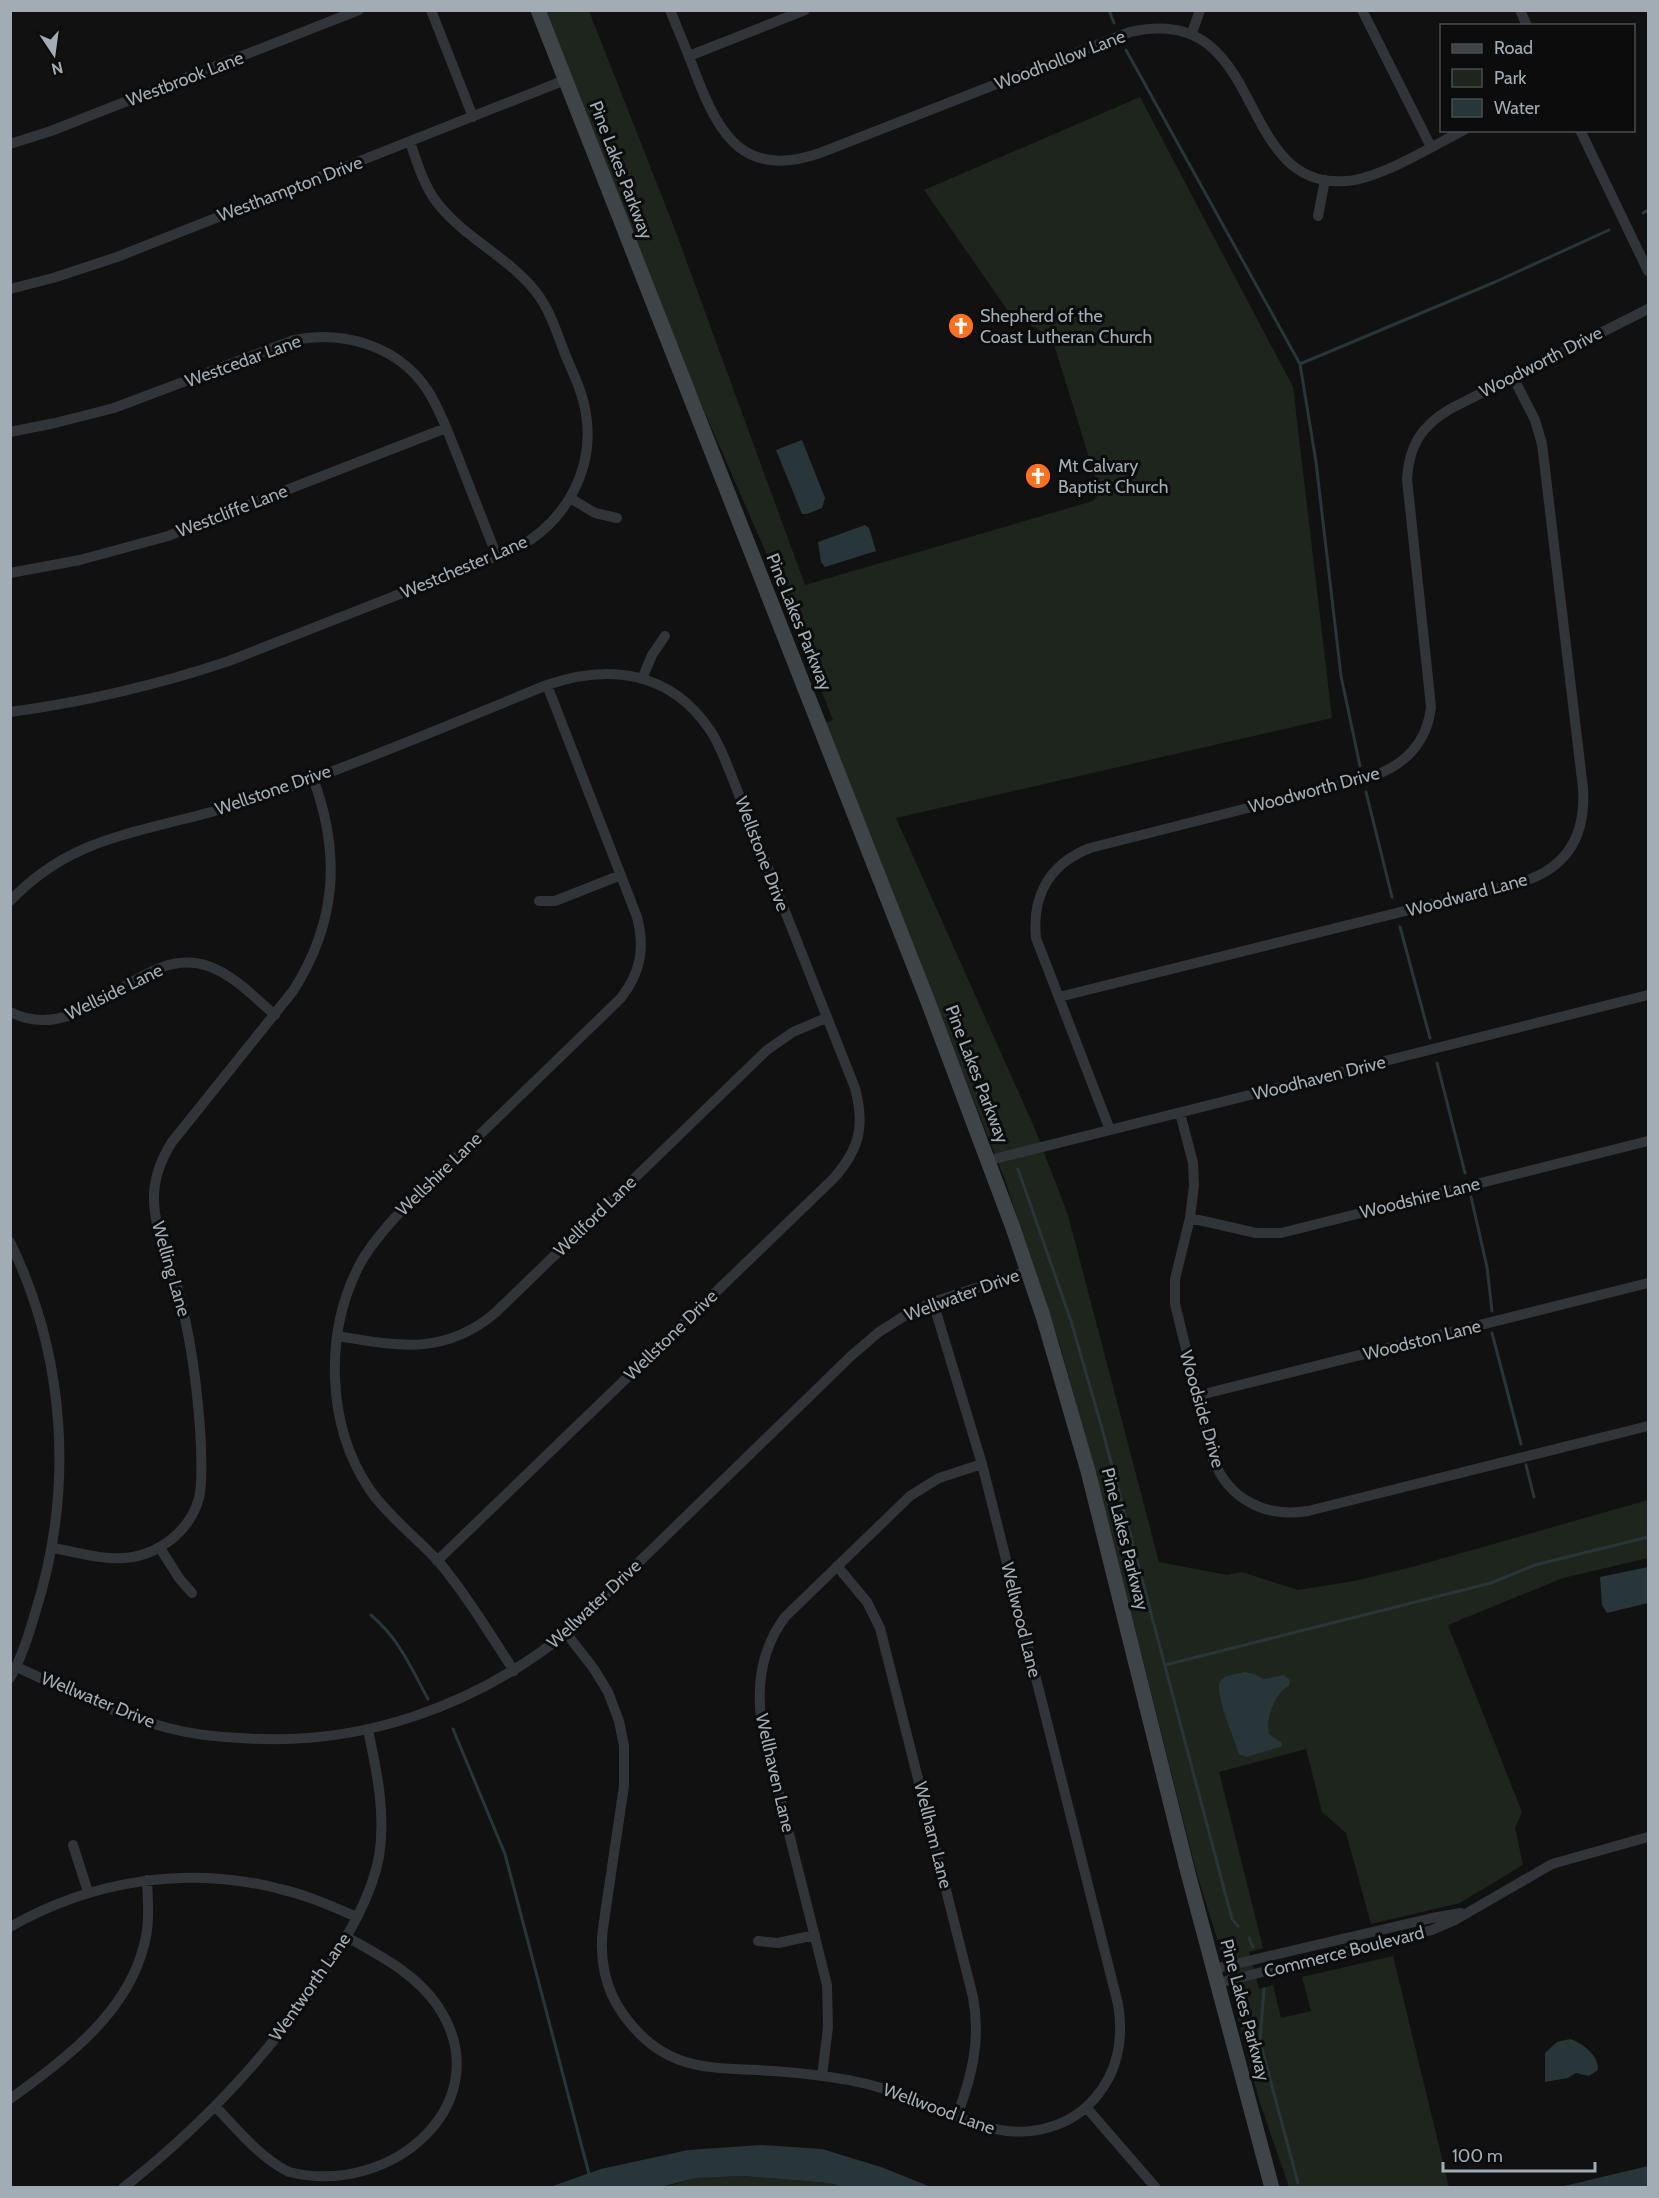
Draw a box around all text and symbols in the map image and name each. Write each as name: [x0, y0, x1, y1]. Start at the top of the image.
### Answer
north arrow: [24, 24, 84, 84]
legend: [1440, 24, 1635, 132]
street label: Woodhollow Lane: [992, 25, 1128, 95]
text: Road: [1494, 37, 1533, 59]
street label: Westbrook Lane: [123, 47, 247, 111]
text: N: [50, 58, 65, 79]
text: Park: [1494, 67, 1527, 89]
text: Water: [1494, 97, 1540, 119]
street label: Pine Lakes Parkway: [585, 98, 657, 242]
street label: Westhampton Drive: [214, 151, 366, 227]
place label: Shepherd of the Coast Lutheran Church: [980, 305, 1152, 348]
church icon: Shepherd of the Coast Lutheran Church: [946, 311, 976, 341]
street label: Woodworth Drive: [1476, 322, 1606, 402]
street label: Westcedar Lane: [182, 330, 304, 392]
place label: Mt Calvary Baptist Church: [1058, 455, 1168, 498]
church icon: Mt Calvary Baptist Church: [1023, 461, 1053, 491]
street label: Westcliffe Lane: [173, 480, 291, 542]
street label: Westchester Lane: [397, 530, 531, 604]
street label: Pine Lakes Parkway: [761, 550, 837, 694]
street label: Wellstone Drive: [212, 760, 334, 820]
street label: Woodworth Drive: [1246, 762, 1382, 818]
street label: Wellstone Drive: [730, 794, 794, 914]
street label: Woodward Lane: [1404, 868, 1530, 922]
street label: Wellside Lane: [62, 959, 166, 1025]
street label: Pine Lakes Parkway: [941, 1002, 1013, 1146]
street label: Woodhaven Drive: [1250, 1051, 1388, 1105]
street label: Wellshire Lane: [392, 1128, 486, 1220]
street label: Wellford Lane: [549, 1171, 641, 1261]
street label: Woodshire Lane: [1358, 1172, 1482, 1224]
street label: Welling Lane: [147, 1219, 195, 1319]
street label: Wellwater Drive: [902, 1264, 1022, 1326]
street label: Wellstone Drive: [620, 1285, 722, 1385]
street label: Woodston Lane: [1361, 1315, 1483, 1365]
street label: Woodside Drive: [1175, 1348, 1229, 1470]
street label: Pine Lakes Parkway: [1097, 1465, 1153, 1613]
street label: Wellwater Drive: [542, 1555, 646, 1653]
street label: Wellwood Lane: [996, 1560, 1046, 1680]
street label: Wellwater Drive: [38, 1667, 158, 1733]
street label: Wellhaven Lane: [751, 1712, 799, 1834]
street label: Wellham Lane: [909, 1779, 957, 1891]
street label: Commerce Boulevard: [1262, 1921, 1426, 1983]
street label: Wentworth Lane: [265, 1929, 355, 2045]
street label: Pine Lakes Parkway: [1215, 1937, 1275, 2083]
street label: Wellwood Lane: [880, 2079, 998, 2139]
scale bar: [1443, 2135, 1594, 2173]
text: 100 m: [1452, 2145, 1503, 2167]

